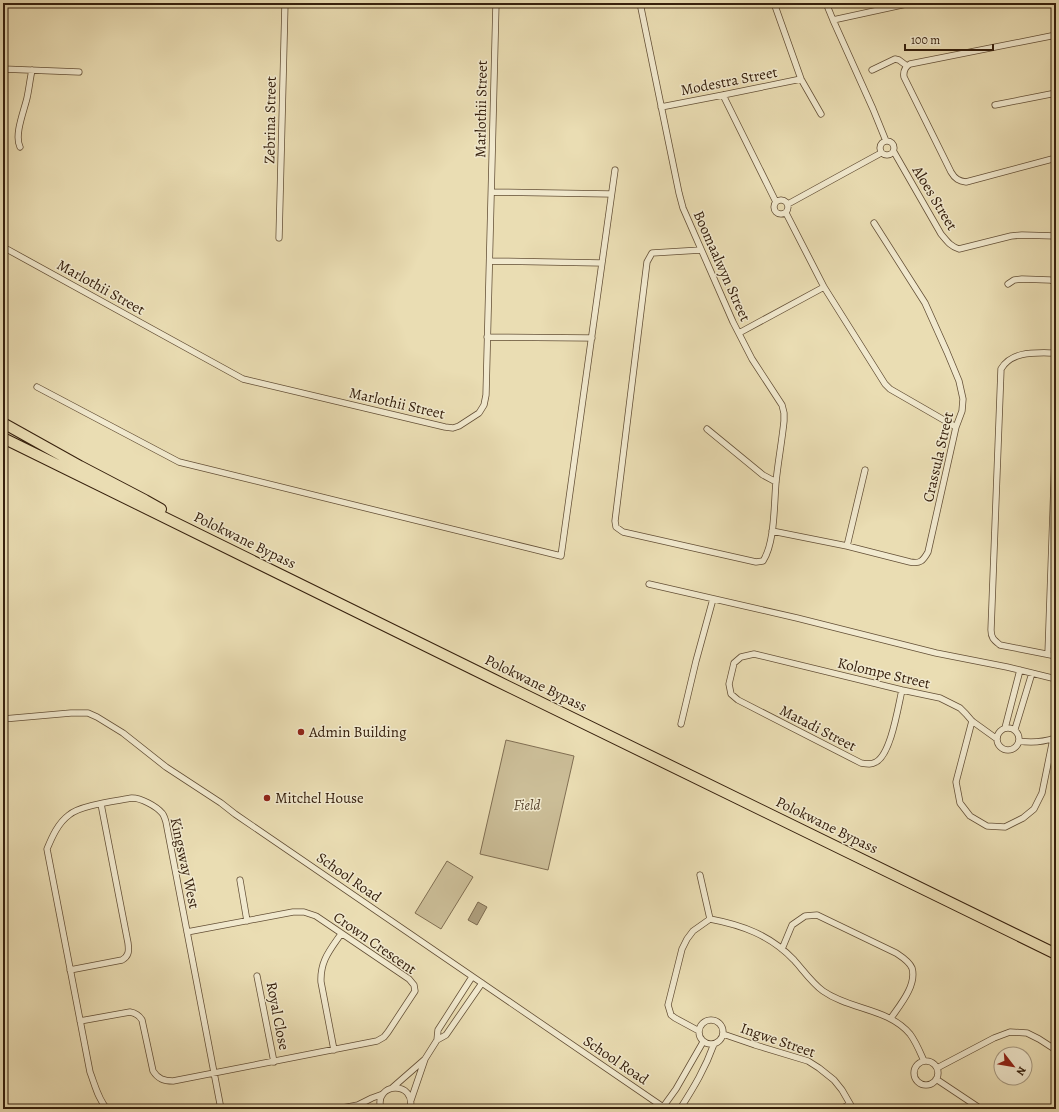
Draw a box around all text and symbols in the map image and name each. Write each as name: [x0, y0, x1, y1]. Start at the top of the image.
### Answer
scale bar: [905, 26, 993, 52]
text: 100 m: [911, 32, 940, 48]
street label: Marlothii Street: [470, 60, 492, 158]
street label: Modestra Street: [679, 62, 779, 100]
street label: Zebrina Street: [259, 76, 281, 164]
street label: Aloes Street: [907, 161, 962, 234]
street label: Boomaalwyn Street: [689, 207, 755, 325]
street label: Marlothii Street: [53, 255, 149, 319]
street label: Marlothii Street: [347, 382, 447, 424]
street label: Crassula Street: [918, 410, 958, 504]
street label: Polokwane Bypass: [191, 507, 299, 573]
street label: Polokwane Bypass: [482, 650, 590, 716]
street label: Kolompe Street: [836, 653, 932, 693]
street label: Matadi Street: [776, 700, 860, 756]
place label: Admin Building: [308, 722, 407, 742]
marker: Admin Building: [296, 727, 306, 737]
place label: Mitchel House: [275, 788, 364, 808]
street label: Polokwane Bypass: [773, 792, 881, 858]
marker: Mitchel House: [262, 793, 272, 803]
park label: Field: [513, 795, 541, 815]
street label: Kingsway West: [166, 816, 204, 910]
street label: School Road: [313, 847, 386, 907]
street label: Crown Crescent: [329, 907, 421, 979]
street label: Royal Close: [262, 980, 294, 1052]
street label: Ingwe Street: [738, 1018, 818, 1062]
street label: School Road: [579, 1031, 653, 1090]
north arrow: [993, 1046, 1033, 1086]
text: N: [1013, 1064, 1030, 1078]

